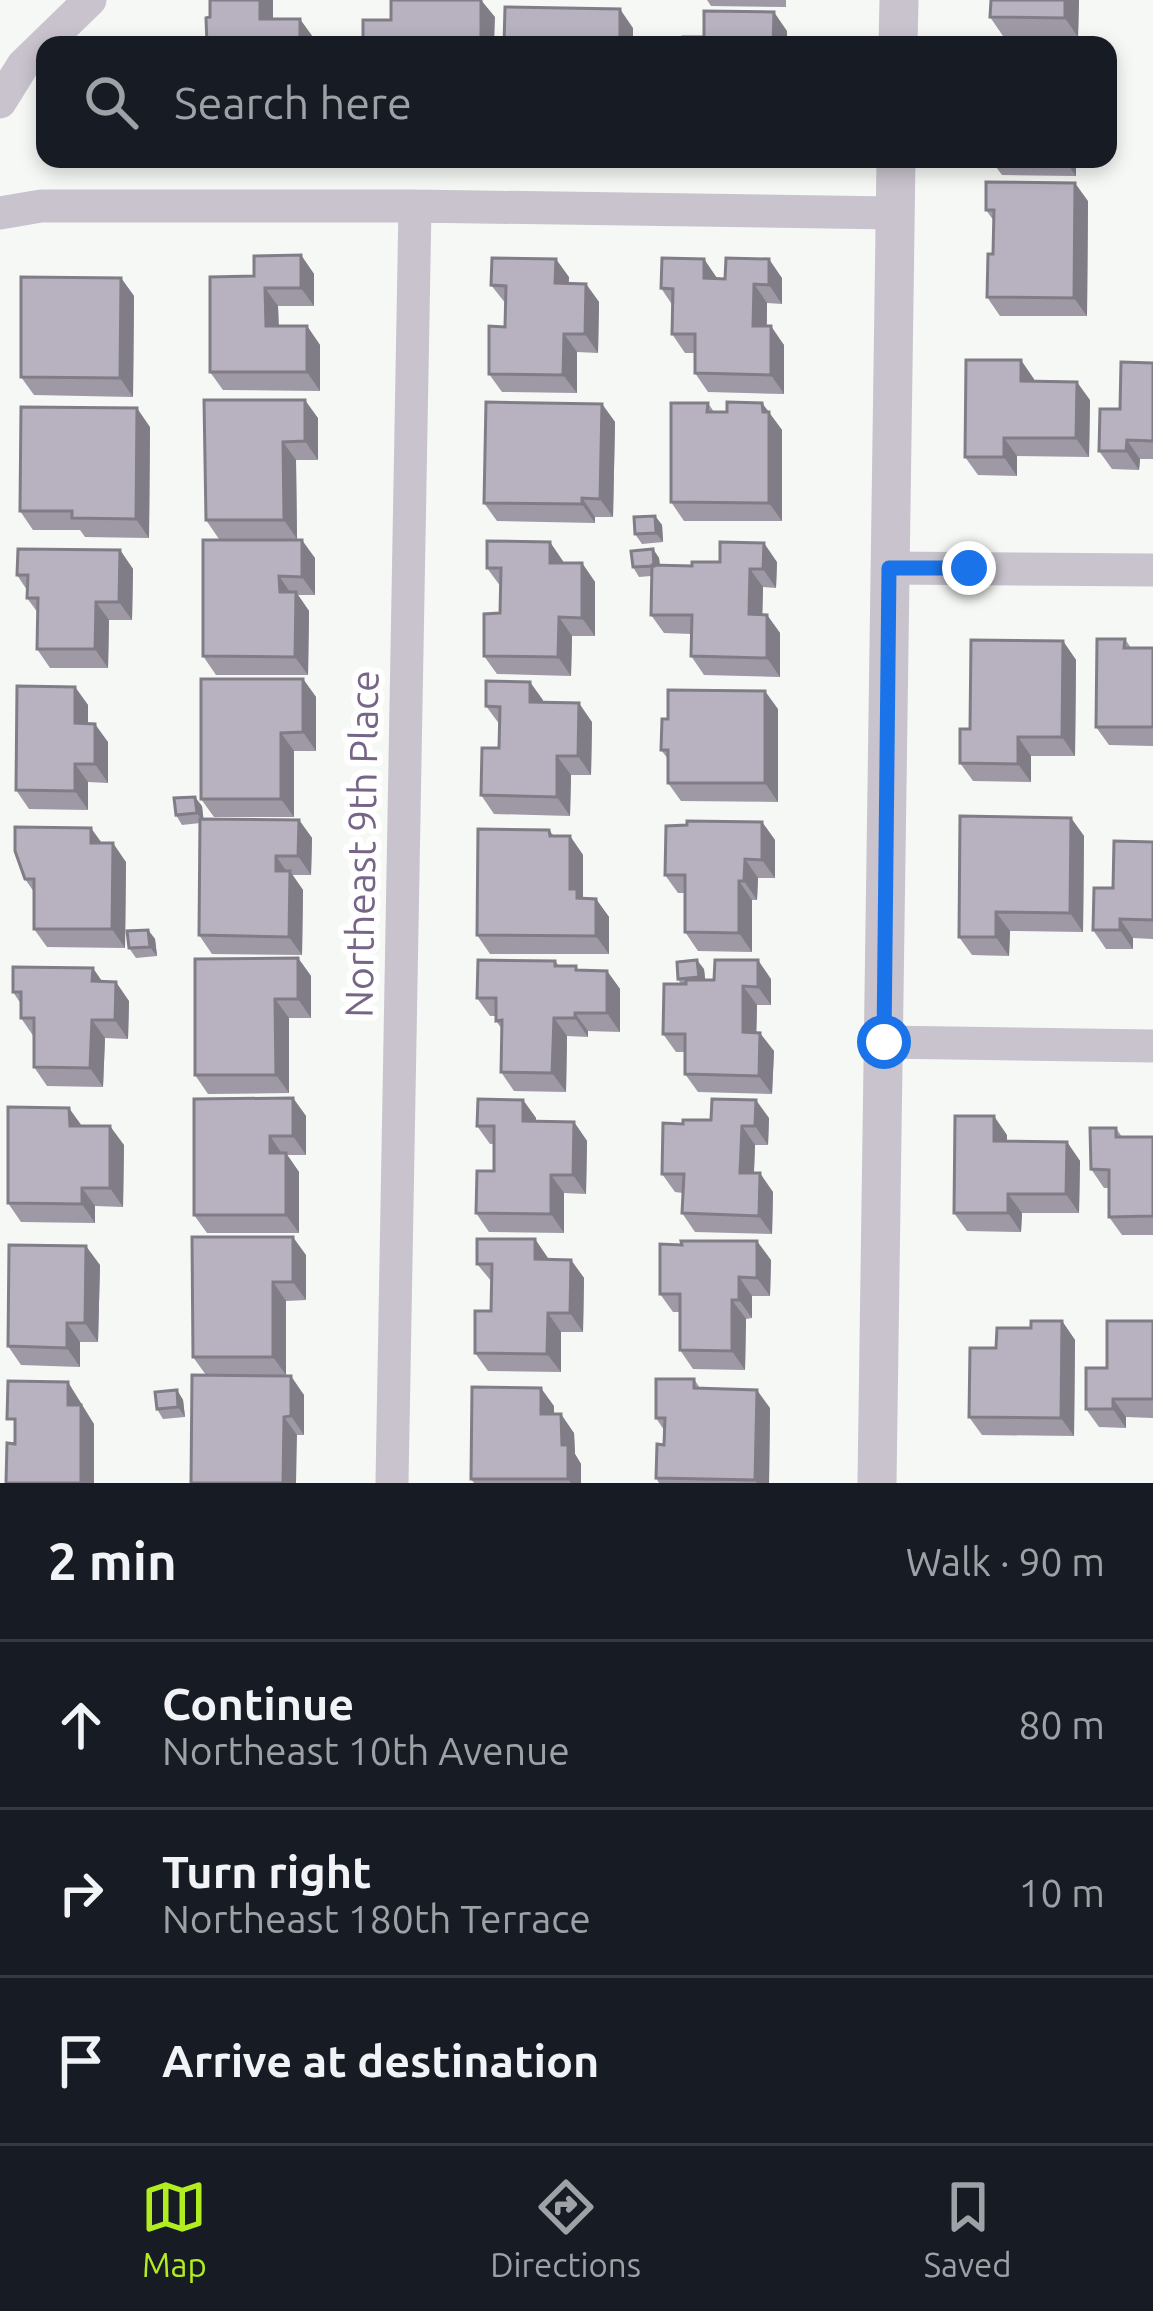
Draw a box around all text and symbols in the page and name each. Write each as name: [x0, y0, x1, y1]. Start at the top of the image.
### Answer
search box: [36, 36, 1117, 168]
icon: search: [78, 69, 144, 135]
text: Search here: [174, 77, 412, 128]
route end: [942, 541, 996, 595]
street label: Northeast 9th Place: [336, 670, 386, 1018]
route start: [857, 1015, 911, 1069]
text: 2 min: [48, 1532, 177, 1590]
text: Walk · 90 m: [906, 1540, 1105, 1583]
text: Continue: [162, 1678, 354, 1729]
icon: ahead: [48, 1692, 114, 1758]
text: 80 m: [1018, 1703, 1105, 1746]
text: Northeast 10th Avenue: [162, 1729, 570, 1772]
text: Turn right: [162, 1846, 371, 1897]
icon: right: [48, 1860, 114, 1926]
text: 10 m: [1018, 1871, 1105, 1914]
text: Northeast 180th Terrace: [162, 1897, 591, 1940]
icon: arrive: [48, 2028, 114, 2094]
text: Arrive at destination: [162, 2035, 599, 2086]
tab: Map: [141, 2174, 207, 2283]
tab: Directions: [490, 2174, 641, 2283]
tab: Saved: [924, 2174, 1012, 2283]

